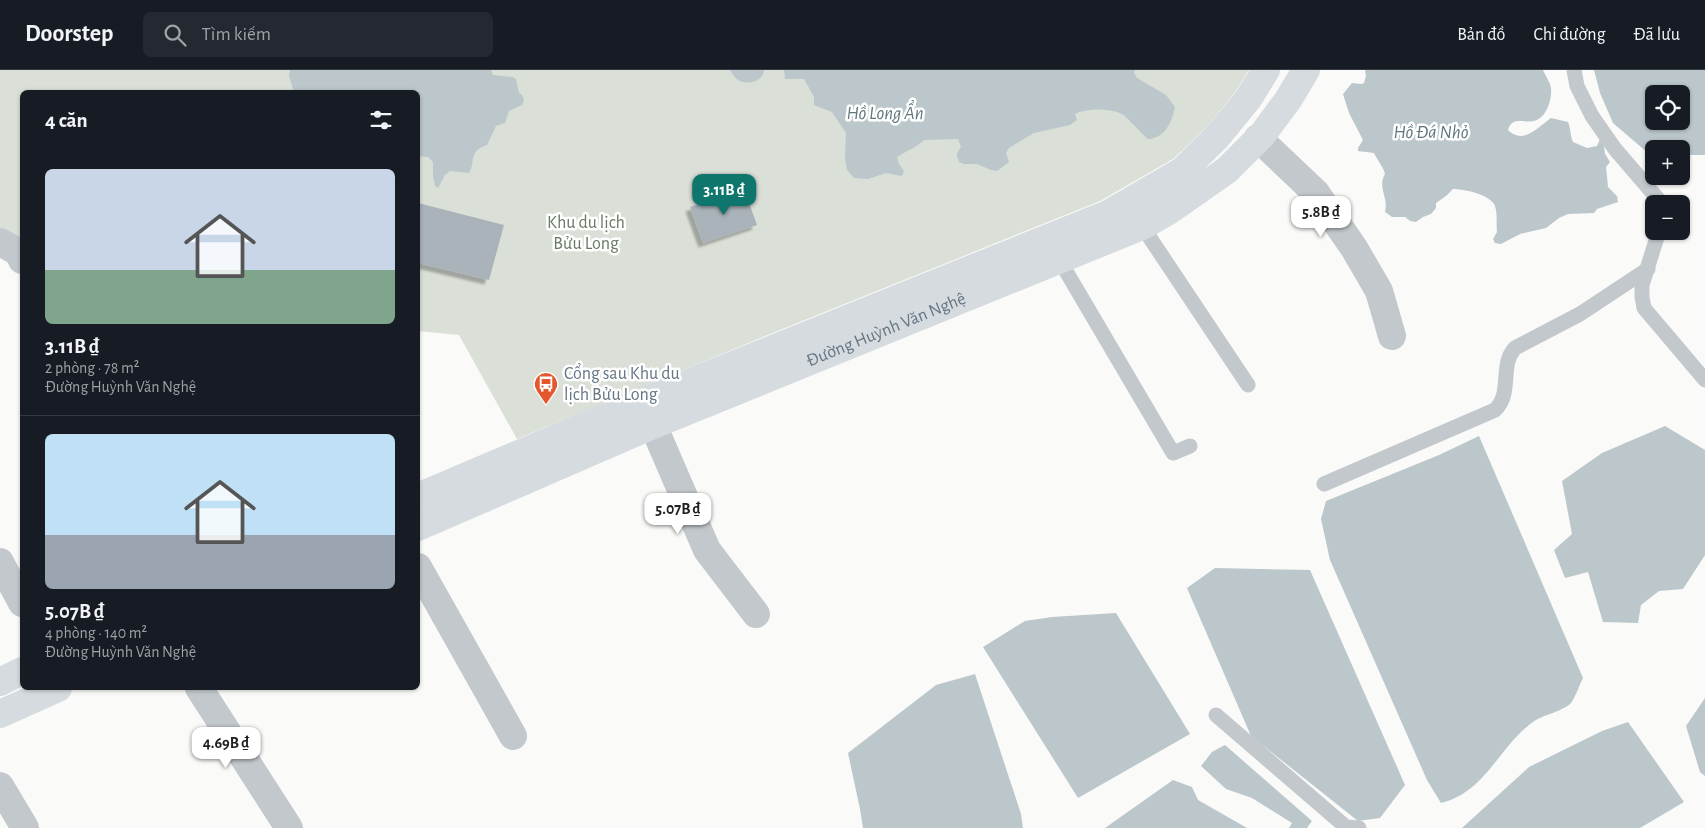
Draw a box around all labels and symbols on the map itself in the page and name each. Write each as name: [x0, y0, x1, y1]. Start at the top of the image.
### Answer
water label: Hồ Long Ẩn: [846, 100, 924, 123]
water label: Hồ Đá Nhỏ: [1393, 123, 1469, 142]
pin: 3.11B ₫: [678, 174, 770, 216]
pin: 5.8B ₫: [1280, 196, 1362, 238]
park label: Khu du lịch Bửu Long: [547, 214, 625, 253]
street label: Đường Huỳnh Văn Nghệ: [804, 290, 968, 370]
place label: Cổng sau Khu du lịch Bửu Long: [564, 363, 680, 404]
bus stop icon: Cổng sau Khu du lịch Bửu Long: [533, 371, 559, 405]
pin: 5.07B ₫: [632, 492, 724, 535]
pin: 4.69B ₫: [180, 726, 272, 769]

